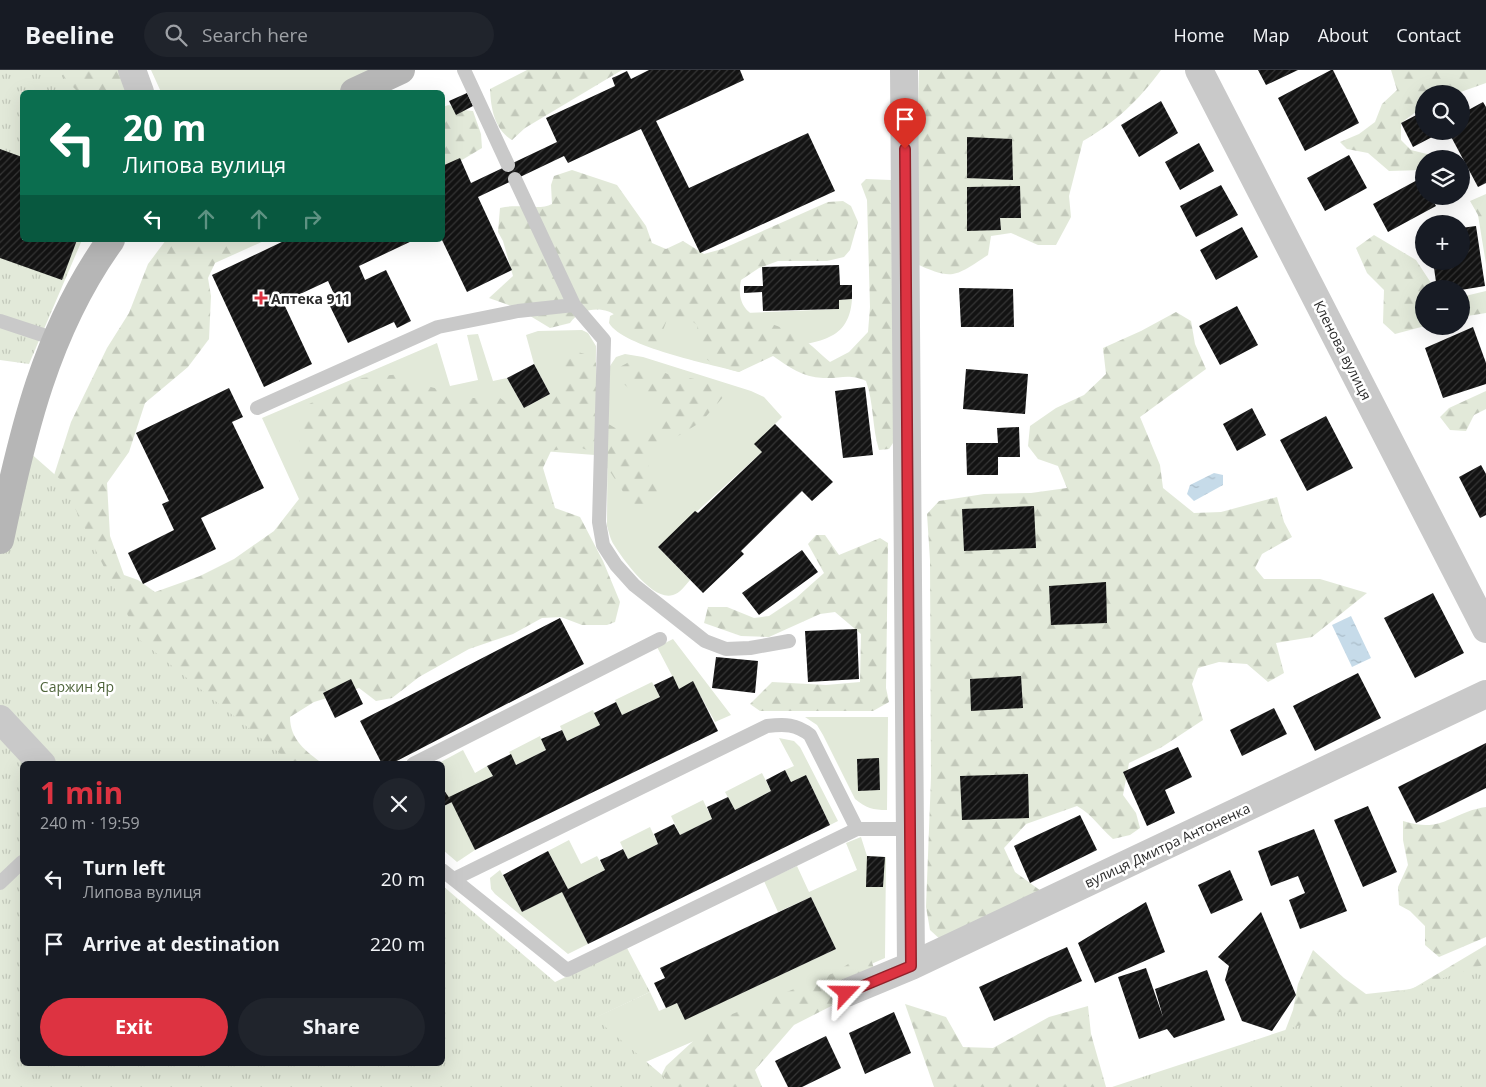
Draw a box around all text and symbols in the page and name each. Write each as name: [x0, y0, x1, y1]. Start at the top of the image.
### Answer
search box: [144, 12, 494, 57]
text: Beeline: [25, 18, 114, 51]
icon: search: [162, 21, 190, 49]
text: Search here: [202, 22, 308, 48]
text: Home: [1174, 23, 1224, 47]
text: Map: [1252, 23, 1290, 47]
text: About: [1318, 23, 1368, 47]
text: Contact: [1396, 23, 1461, 47]
map controls: [1415, 85, 1470, 335]
button: search: [1415, 85, 1470, 140]
pin: [884, 98, 926, 149]
text: 20 m: [123, 104, 206, 151]
icon: arrive: [891, 105, 919, 133]
icon: left: [40, 110, 105, 175]
text: Липова вулиця: [123, 149, 286, 179]
button: layers: [1415, 150, 1470, 205]
icon: left: [139, 205, 167, 233]
icon: ahead: [192, 205, 220, 233]
icon: ahead: [245, 205, 273, 233]
icon: right: [298, 205, 326, 233]
button: +: [1415, 215, 1470, 270]
button: −: [1415, 280, 1470, 335]
place label: Аптека 911: [271, 289, 351, 308]
marker: Аптека 911: [255, 292, 267, 304]
street label: Кленова вулиця: [1310, 297, 1376, 403]
park label: Саржин Яр: [40, 677, 114, 696]
text: 1 min: [40, 772, 123, 813]
button: close: [373, 778, 425, 830]
street label: вулиця Дмитра Антоненка: [1081, 798, 1253, 892]
text: 240 m · 19:59: [40, 812, 140, 834]
text: Turn left: [83, 855, 165, 881]
icon: left: [40, 865, 68, 893]
text: 20 m: [381, 866, 425, 892]
text: Липова вулиця: [83, 881, 202, 903]
icon: arrive: [40, 930, 68, 958]
text: Arrive at destination: [83, 931, 280, 957]
text: 220 m: [370, 931, 425, 957]
position arrow: [819, 966, 871, 1018]
button: Exit: [40, 998, 228, 1056]
button: Share: [238, 998, 425, 1056]

